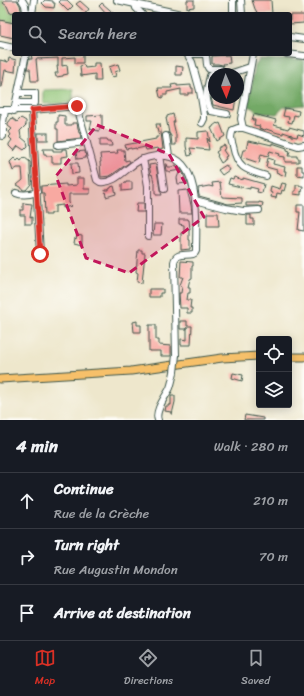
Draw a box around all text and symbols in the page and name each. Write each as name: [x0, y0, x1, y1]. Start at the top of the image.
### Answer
search box: [12, 12, 292, 56]
text: Search here: [58, 21, 137, 47]
icon: search: [26, 23, 48, 45]
north arrow: [208, 68, 244, 104]
route end: [68, 97, 86, 115]
route start: [31, 245, 49, 263]
map controls: [256, 336, 292, 408]
button: locate: [256, 336, 292, 372]
button: layers: [256, 372, 292, 408]
text: 4 min: [16, 431, 58, 461]
text: Walk · 280 m: [214, 435, 288, 458]
text: Continue: [54, 476, 114, 502]
text: 210 m: [253, 489, 288, 512]
icon: ahead: [16, 490, 38, 512]
text: Rue de la Crèche: [54, 502, 149, 525]
text: Turn right: [54, 532, 119, 558]
text: 70 m: [259, 545, 288, 568]
icon: right: [16, 546, 38, 568]
text: Rue Augustin Mondon: [54, 558, 178, 581]
text: Arrive at destination: [54, 600, 191, 626]
icon: arrive: [16, 602, 38, 624]
tab: Map: [34, 647, 56, 690]
tab: Directions: [124, 647, 173, 690]
tab: Saved: [241, 647, 270, 690]

